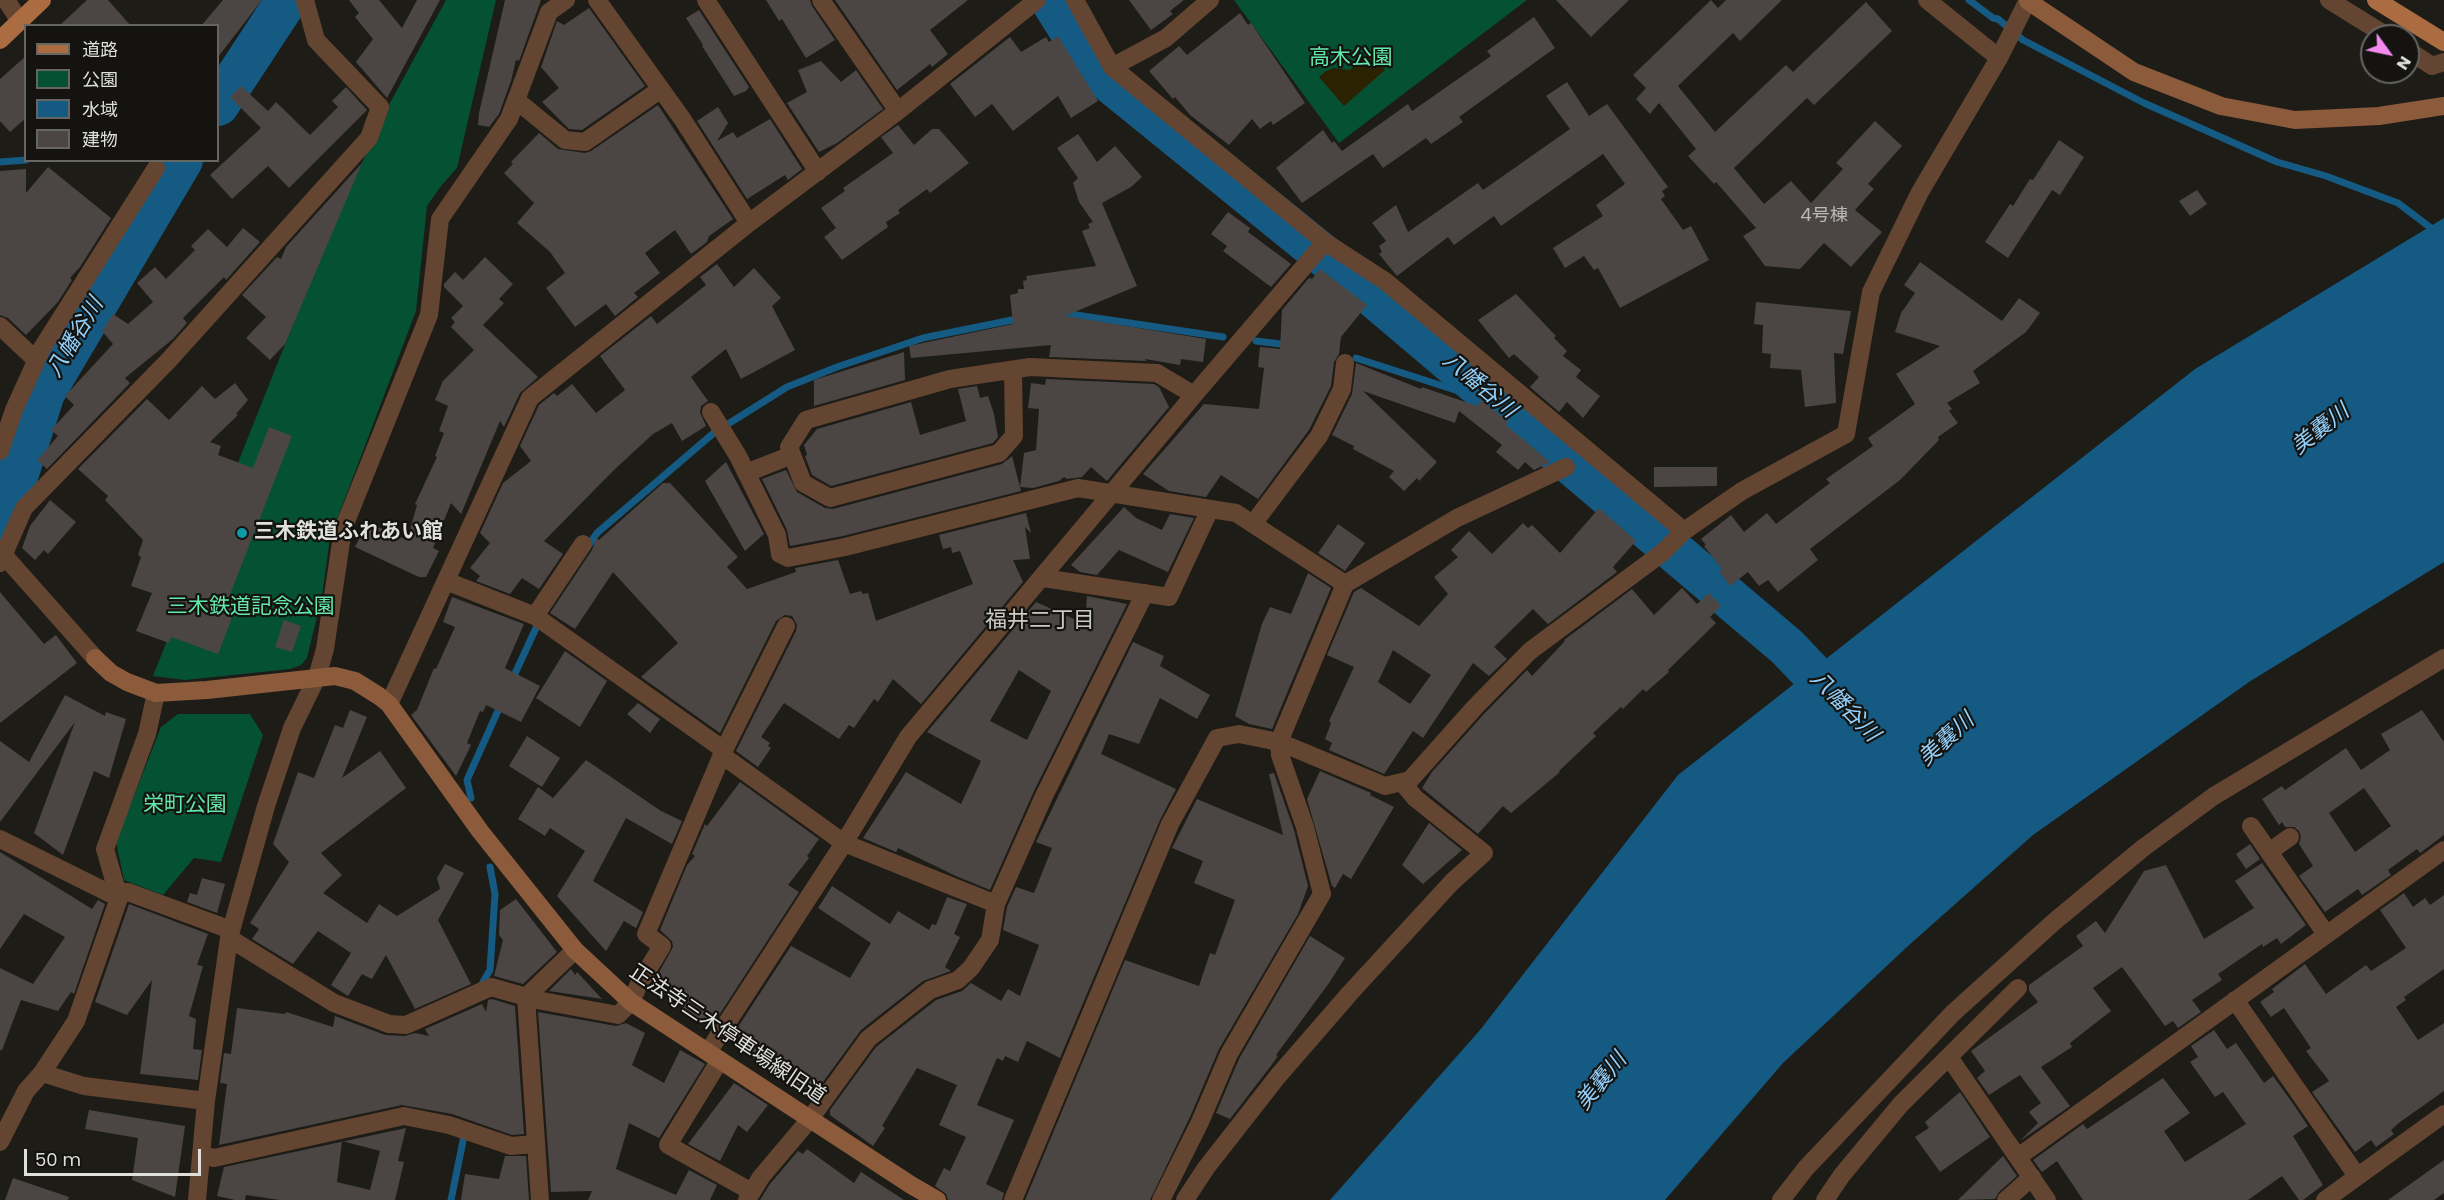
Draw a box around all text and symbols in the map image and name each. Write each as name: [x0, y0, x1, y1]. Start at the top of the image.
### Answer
legend: [24, 24, 219, 162]
north arrow: [2360, 24, 2420, 84]
text: 道路: [82, 37, 118, 62]
park label: 高木公園: [1309, 46, 1393, 72]
text: N: [2391, 52, 2417, 74]
text: 公園: [82, 67, 118, 92]
text: 水域: [82, 97, 118, 122]
text: 建物: [82, 127, 118, 152]
house number: 4号棟: [1800, 205, 1848, 227]
water label: 八幡谷川: [42, 293, 110, 383]
water label: 八幡谷川: [1437, 348, 1521, 424]
water label: 美嚢川: [2287, 399, 2355, 461]
place label: 三木鉄道ふれあい館: [254, 520, 443, 546]
marker: 三木鉄道ふれあい館: [235, 526, 249, 540]
park label: 三木鉄道記念公園: [167, 595, 335, 621]
district label: 福井二丁目: [985, 608, 1095, 634]
water label: 八幡谷川: [1804, 666, 1884, 748]
water label: 美嚢川: [1914, 708, 1980, 772]
park label: 栄町公園: [143, 793, 227, 819]
street label: 正法寺三木停車場線旧道: [624, 960, 830, 1110]
water label: 美嚢川: [1571, 1048, 1633, 1116]
scale bar: [27, 1137, 204, 1175]
text: 50 m: [35, 1147, 81, 1172]

